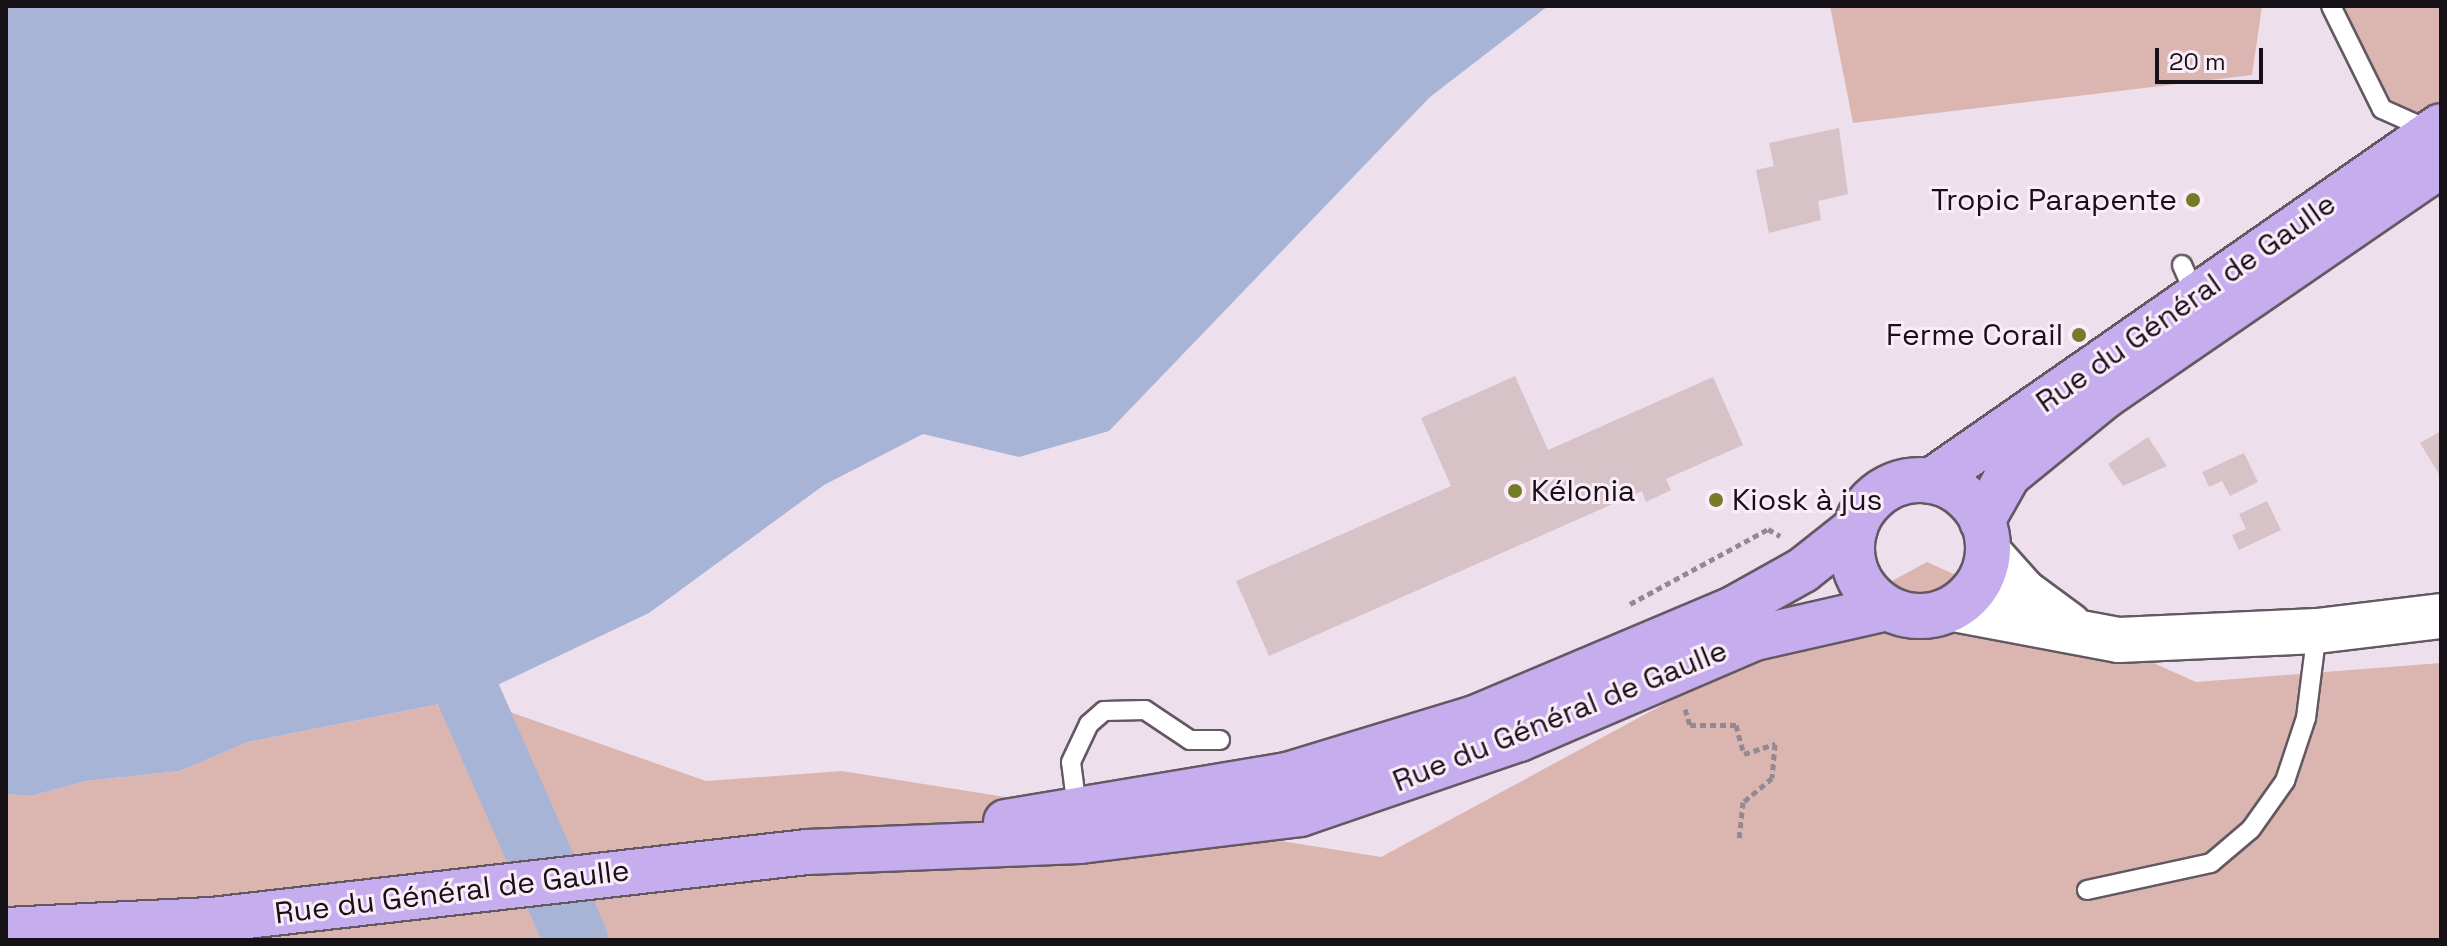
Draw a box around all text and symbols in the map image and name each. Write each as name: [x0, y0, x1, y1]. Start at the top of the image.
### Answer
scale bar: [2159, 32, 2267, 82]
text: 20 m: [2169, 46, 2226, 77]
place label: Tropic Parapente: [1931, 182, 2177, 218]
street label: Rue du Général de Gaulle: [2029, 186, 2343, 420]
marker: Tropic Parapente: [2184, 191, 2202, 209]
place label: Ferme Corail: [1886, 317, 2063, 353]
marker: Ferme Corail: [2070, 326, 2088, 344]
place label: Kélonia: [1531, 473, 1635, 509]
marker: Kélonia: [1506, 482, 1524, 500]
place label: Kiosk à jus: [1732, 482, 1882, 518]
marker: Kiosk à jus: [1707, 491, 1725, 509]
street label: Rue du Général de Gaulle: [1388, 632, 1732, 800]
street label: Rue du Général de Gaulle: [273, 852, 631, 932]

